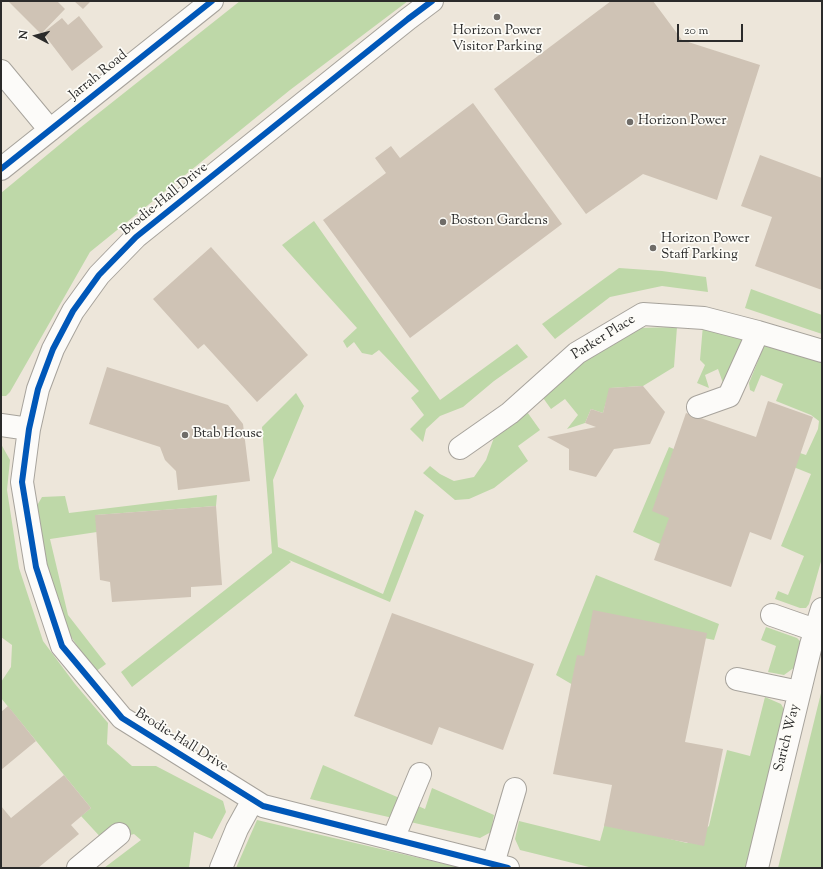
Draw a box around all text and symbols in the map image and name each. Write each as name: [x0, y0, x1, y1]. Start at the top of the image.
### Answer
marker: Horizon Power Visitor Parking: [492, 12, 502, 22]
north arrow: [16, 16, 56, 56]
scale bar: [679, 16, 745, 42]
text: 20 m: [684, 22, 708, 40]
place label: Horizon Power Visitor Parking: [452, 24, 542, 56]
text: N: [16, 30, 32, 40]
street label: Jarrah Road: [67, 47, 131, 105]
place label: Horizon Power: [638, 114, 727, 130]
marker: Horizon Power: [625, 117, 635, 127]
street label: Brodie-Hall Drive: [118, 160, 212, 240]
place label: Boston Gardens: [451, 214, 548, 230]
marker: Boston Gardens: [438, 217, 448, 227]
place label: Horizon Power Staff Parking: [661, 232, 750, 264]
marker: Horizon Power Staff Parking: [648, 243, 658, 253]
street label: Parker Place: [569, 312, 639, 364]
place label: Btab House: [193, 427, 262, 443]
marker: Btab House: [180, 430, 190, 440]
street label: Sarich Way: [771, 702, 805, 774]
street label: Brodie-Hall Drive: [131, 706, 231, 776]

